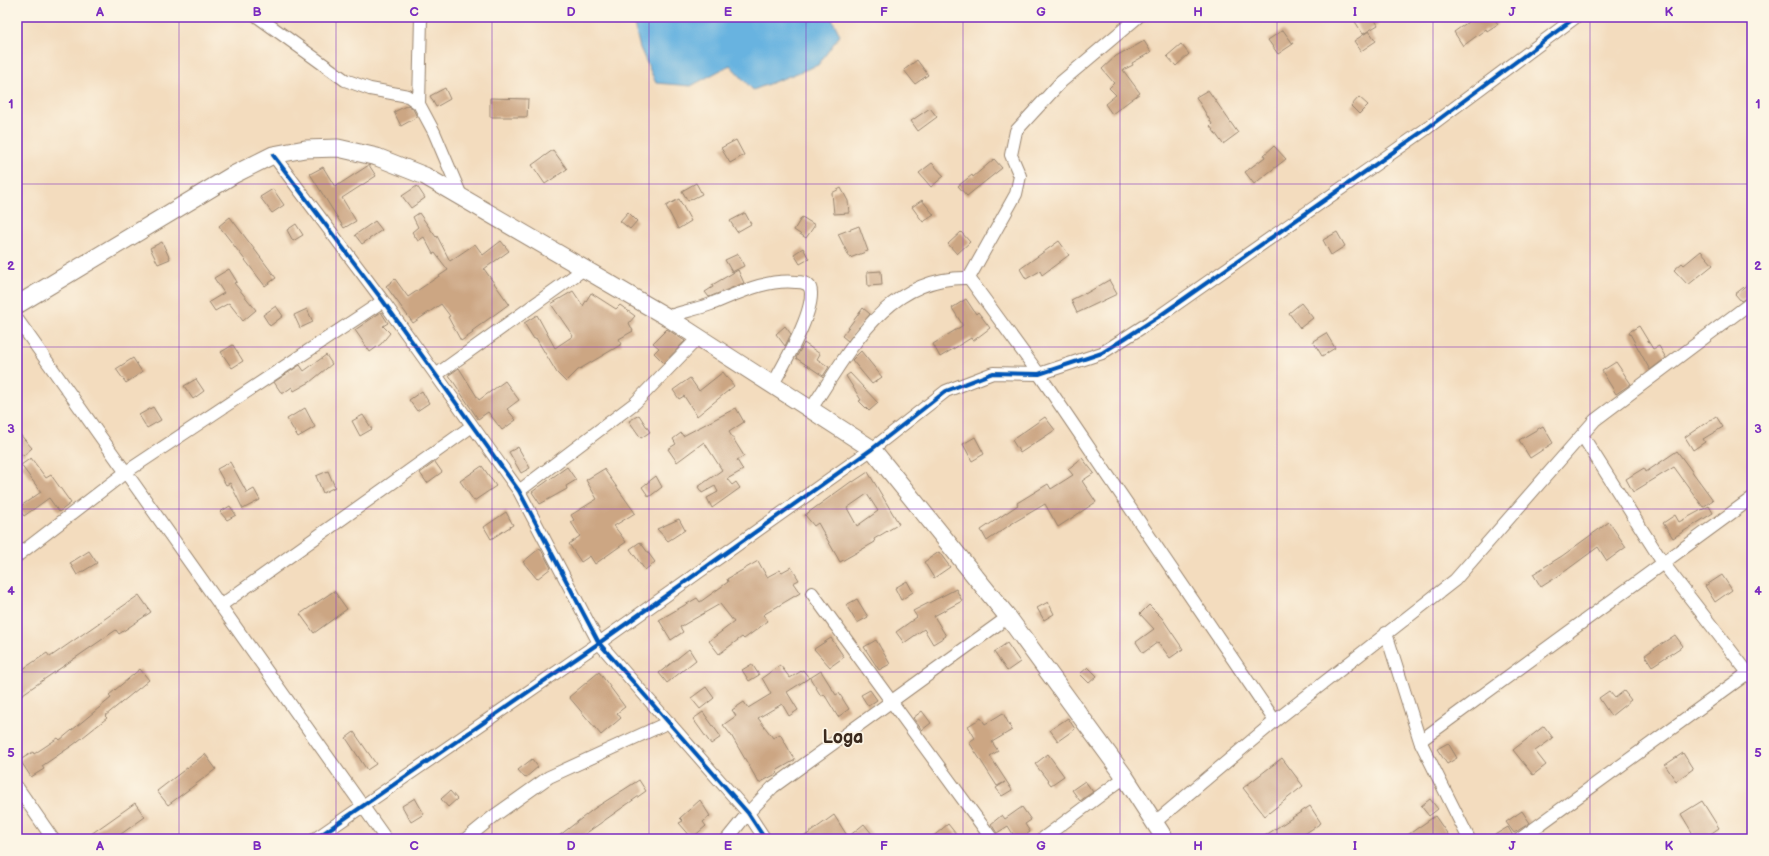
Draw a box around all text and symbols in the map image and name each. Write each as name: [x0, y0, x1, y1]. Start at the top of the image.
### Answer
text: A: [95, 4, 104, 20]
text: B: [252, 4, 262, 20]
text: C: [409, 4, 419, 20]
text: D: [566, 4, 576, 20]
text: E: [724, 4, 733, 20]
text: F: [880, 4, 888, 20]
text: G: [1036, 4, 1046, 20]
text: H: [1193, 4, 1203, 20]
text: I: [1353, 4, 1357, 20]
text: J: [1508, 4, 1516, 20]
text: K: [1665, 4, 1674, 20]
text: 1: [8, 96, 14, 112]
text: 1: [1755, 96, 1761, 112]
text: 2: [7, 258, 15, 274]
text: 2: [1754, 258, 1762, 274]
text: 3: [7, 421, 15, 437]
text: 3: [1754, 421, 1762, 437]
text: 4: [7, 583, 15, 599]
text: 4: [1754, 583, 1762, 599]
district label: Loga: [823, 727, 863, 748]
text: 5: [7, 745, 15, 761]
text: 5: [1754, 745, 1762, 761]
text: A: [95, 838, 104, 854]
text: B: [252, 838, 262, 854]
text: C: [409, 838, 419, 854]
text: D: [566, 838, 576, 854]
text: E: [724, 838, 733, 854]
text: F: [880, 838, 888, 854]
text: G: [1036, 838, 1046, 854]
text: H: [1193, 838, 1203, 854]
text: I: [1353, 838, 1357, 854]
text: J: [1508, 838, 1516, 854]
text: K: [1665, 838, 1674, 854]

